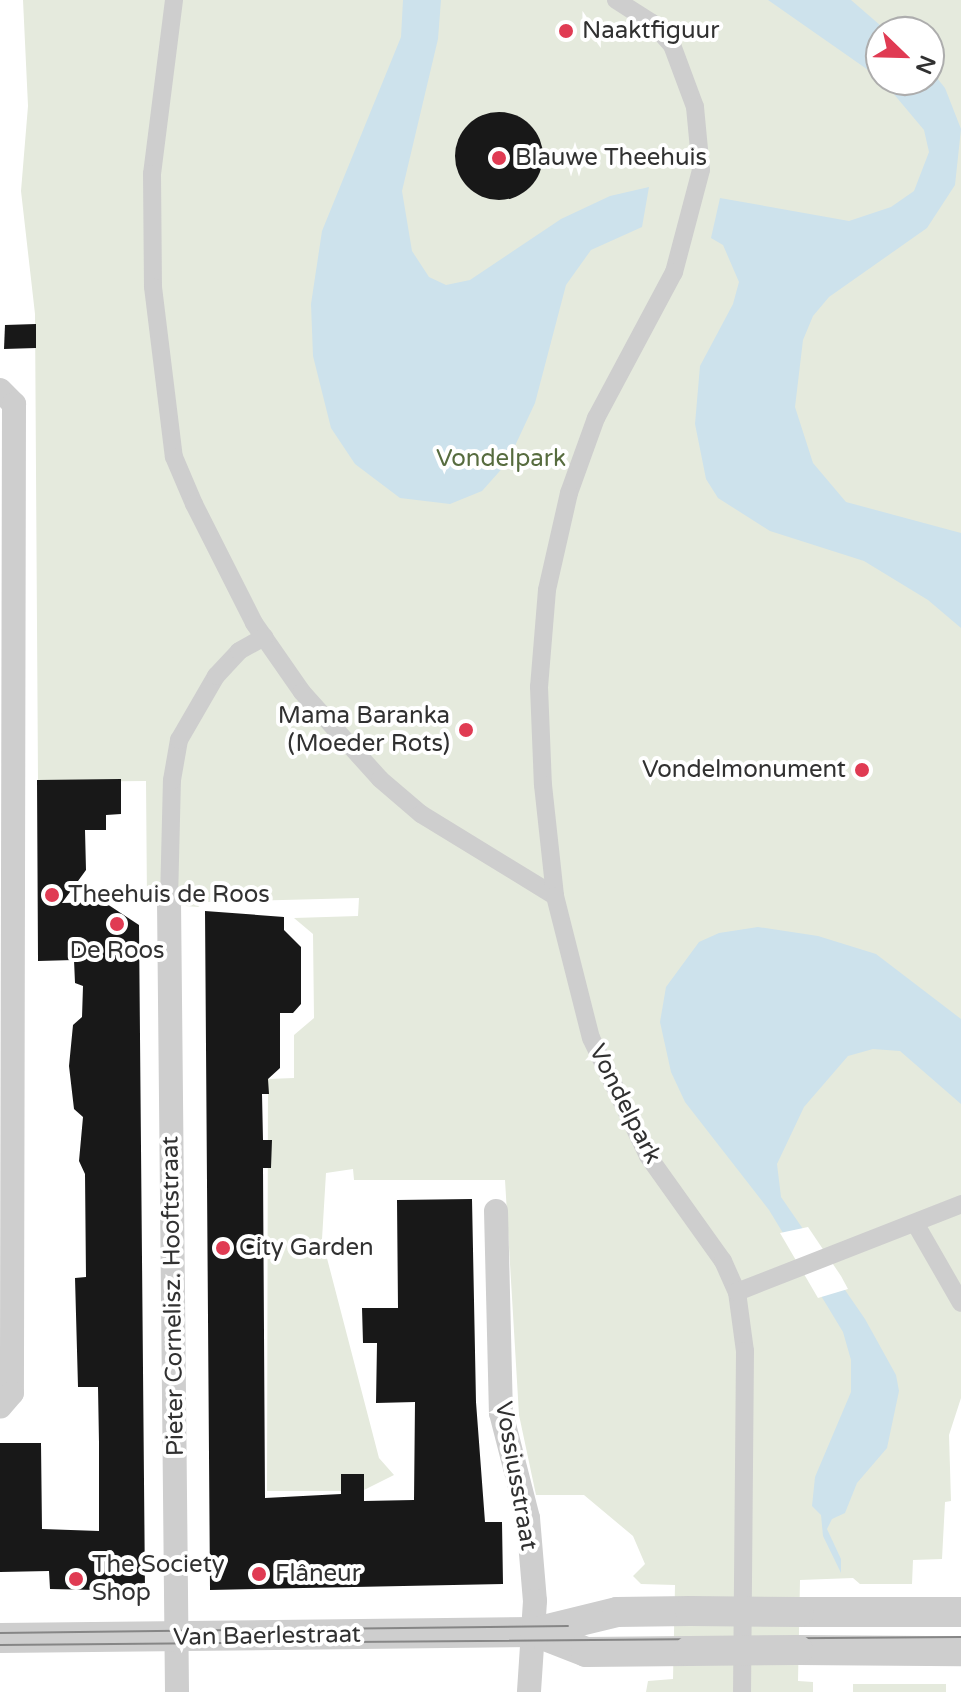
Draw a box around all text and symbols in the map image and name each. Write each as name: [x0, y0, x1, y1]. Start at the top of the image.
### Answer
north arrow: [865, 16, 945, 96]
place label: Naaktfiguur: [582, 17, 719, 45]
marker: Naaktfiguur: [557, 22, 575, 40]
text: N: [910, 51, 941, 78]
place label: Blauwe Theehuis: [515, 144, 707, 172]
marker: Blauwe Theehuis: [490, 149, 508, 167]
park label: Vondelpark: [436, 445, 566, 473]
place label: Mama Baranka (Moeder Rots): [278, 702, 450, 758]
marker: Mama Baranka (Moeder Rots): [457, 721, 475, 739]
place label: Vondelmonument: [642, 756, 846, 784]
marker: Vondelmonument: [853, 761, 871, 779]
place label: Theehuis de Roos: [68, 881, 270, 909]
marker: Theehuis de Roos: [43, 886, 61, 904]
marker: De Roos: [108, 915, 126, 933]
place label: De Roos: [69, 937, 165, 965]
street label: Vondelpark: [583, 1039, 667, 1169]
street label: Pieter Cornelisz. Hooftstraat: [156, 1136, 190, 1456]
place label: City Garden: [239, 1234, 374, 1262]
marker: City Garden: [214, 1239, 232, 1257]
street label: Vossiusstraat: [489, 1399, 543, 1553]
place label: The Society Shop: [92, 1551, 225, 1607]
place label: Flâneur: [275, 1560, 361, 1588]
marker: Flâneur: [250, 1565, 268, 1583]
marker: The Society Shop: [67, 1570, 85, 1588]
street label: Van Baerlestraat: [173, 1620, 361, 1652]

